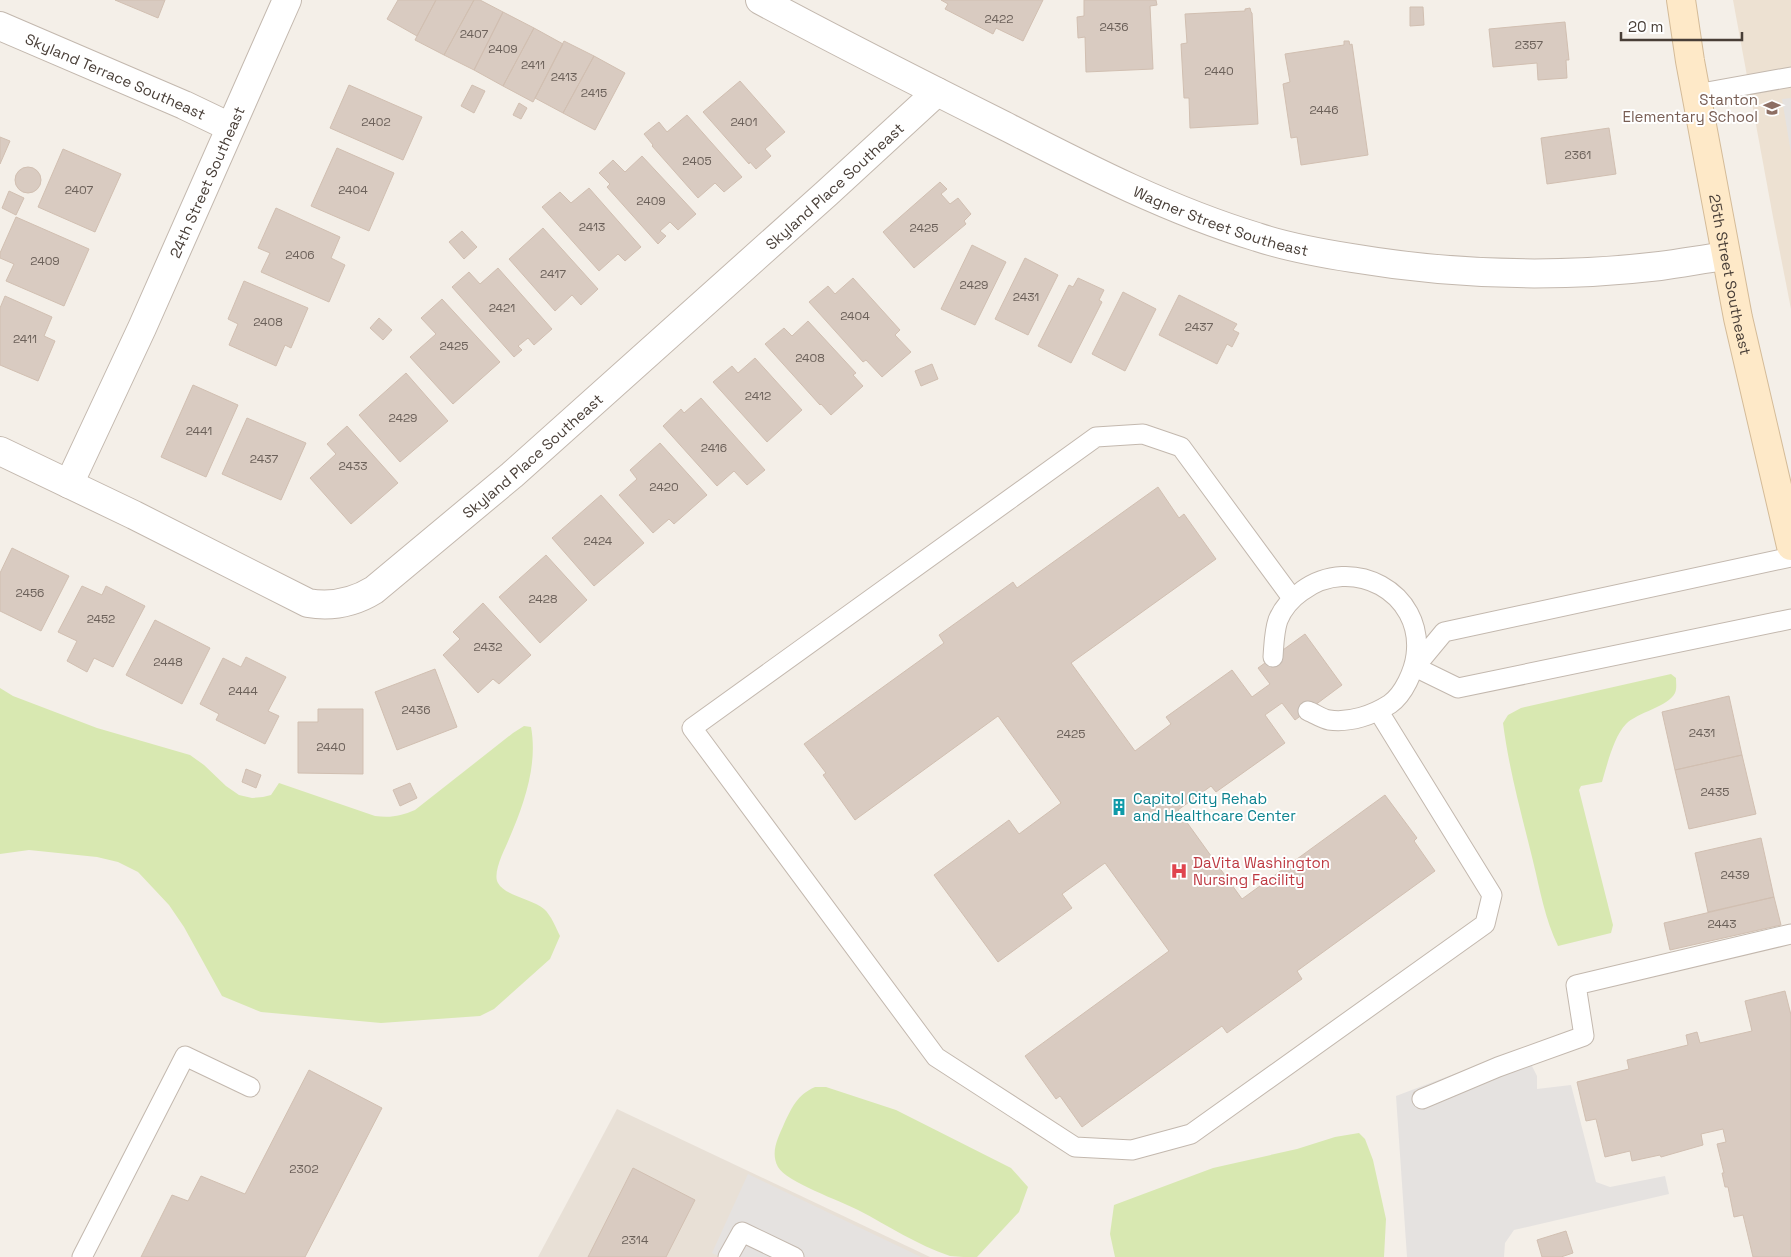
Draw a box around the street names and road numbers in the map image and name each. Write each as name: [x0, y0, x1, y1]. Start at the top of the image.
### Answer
street label: Skyland Terrace Southeast: [23, 29, 209, 124]
street label: 24th Street Southeast: [165, 103, 248, 261]
street label: Skyland Place Southeast: [761, 118, 907, 253]
street label: Wagner Street Southeast: [1131, 181, 1310, 260]
street label: 25th Street Southeast: [1706, 192, 1756, 357]
street label: Skyland Place Southeast: [458, 389, 606, 522]

